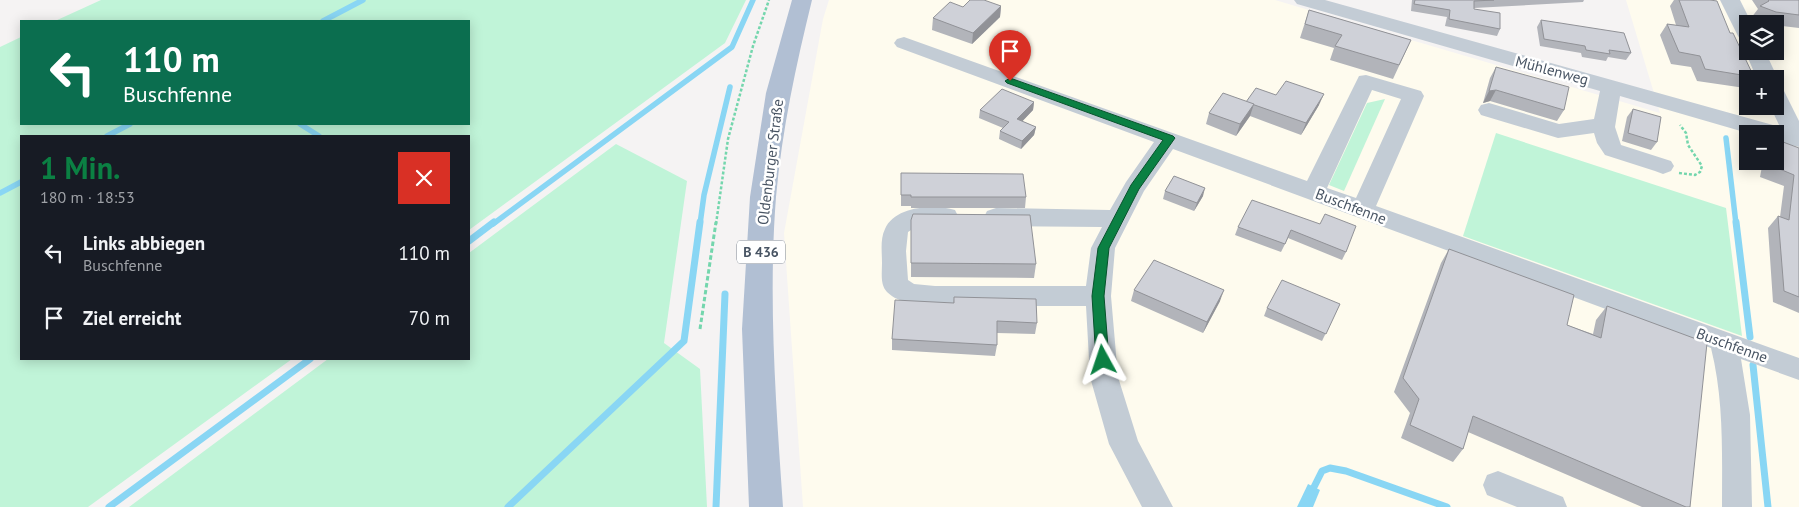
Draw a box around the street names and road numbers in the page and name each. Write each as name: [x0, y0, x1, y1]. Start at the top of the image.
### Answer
street label: Mühlenweg: [1513, 51, 1591, 89]
street label: Oldenburger Straße: [753, 98, 787, 226]
street label: Buschfenne: [1313, 184, 1389, 228]
road number: B 436: [737, 240, 785, 264]
street label: Buschfenne: [1694, 323, 1770, 367]

